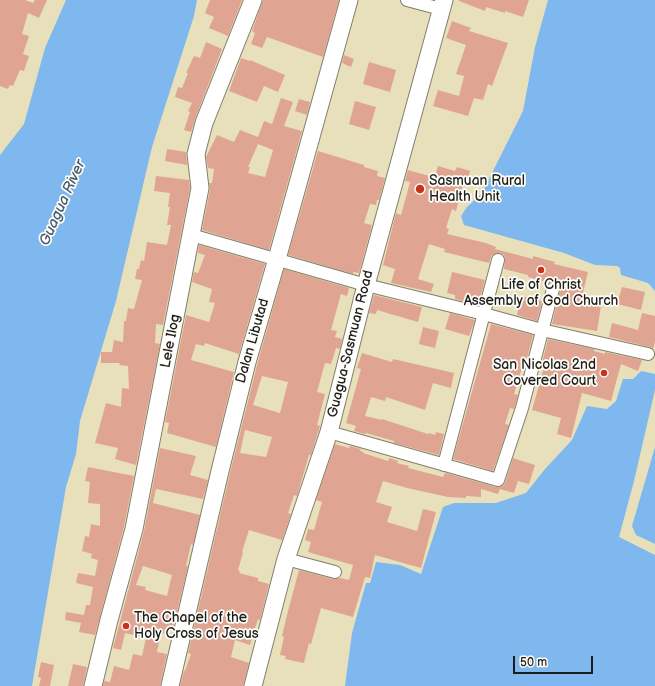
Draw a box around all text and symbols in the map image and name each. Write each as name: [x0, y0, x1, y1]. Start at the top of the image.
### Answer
water label: Guagua River: [36, 157, 90, 249]
place label: Sasmuan Rural Health Unit: [429, 173, 525, 206]
marker: Sasmuan Rural Health Unit: [414, 183, 426, 195]
marker: Life of Christ Assembly of God Church: [536, 265, 546, 275]
street label: Guagua-Sasmuan Road: [325, 269, 377, 419]
place label: Life of Christ Assembly of God Church: [464, 277, 618, 310]
street label: Dalan Libutad: [233, 297, 273, 385]
street label: Lele Ilog: [158, 313, 184, 369]
place label: San Nicolas 2nd Covered Court: [493, 357, 596, 390]
marker: San Nicolas 2nd Covered Court: [599, 368, 609, 378]
place label: The Chapel of the Holy Cross of Jesus: [134, 610, 259, 642]
marker: The Chapel of the Holy Cross of Jesus: [121, 621, 131, 631]
scale bar: [515, 648, 595, 674]
text: 50 m: [520, 655, 547, 670]

